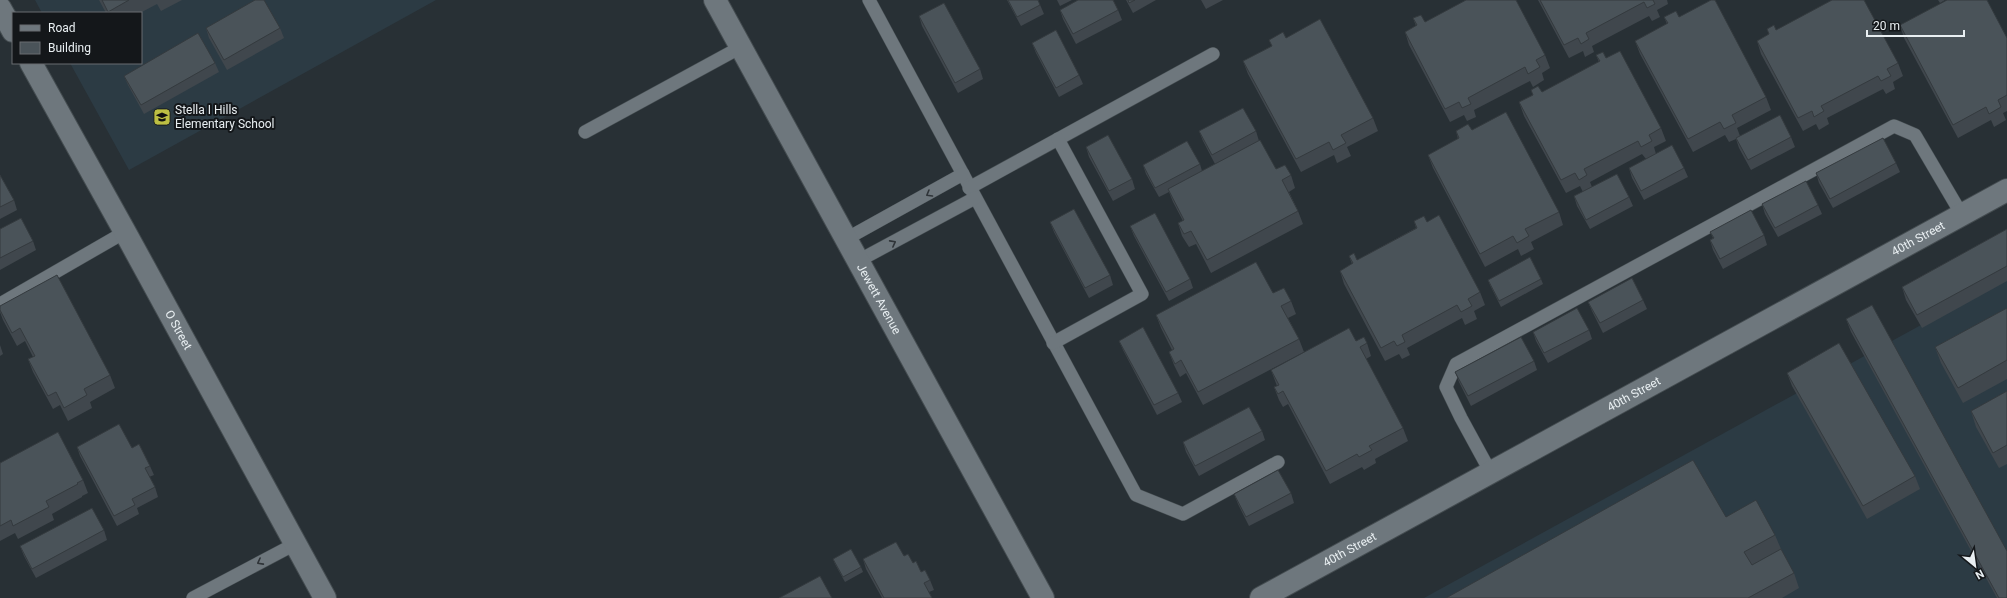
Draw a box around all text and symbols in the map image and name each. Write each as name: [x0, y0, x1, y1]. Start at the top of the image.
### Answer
legend: [12, 12, 142, 64]
scale bar: [1867, 12, 1964, 38]
text: 20 m: [1873, 19, 1900, 33]
text: Road: [48, 21, 76, 35]
text: Building: [48, 41, 91, 55]
place label: Stella I Hills Elementary School: [175, 103, 275, 131]
school or university icon: Stella I Hills Elementary School: [152, 107, 172, 127]
one-way arrow: [926, 189, 933, 196]
street label: 40th Street: [1889, 218, 1947, 259]
one-way arrow: [888, 240, 896, 247]
street label: Jewett Avenue: [854, 261, 904, 337]
street label: O Street: [162, 308, 195, 352]
street label: 40th Street: [1605, 374, 1663, 414]
street label: 40th Street: [1320, 529, 1379, 570]
north arrow: [1955, 546, 1995, 586]
one-way arrow: [257, 557, 264, 565]
text: N: [1973, 567, 1986, 582]

